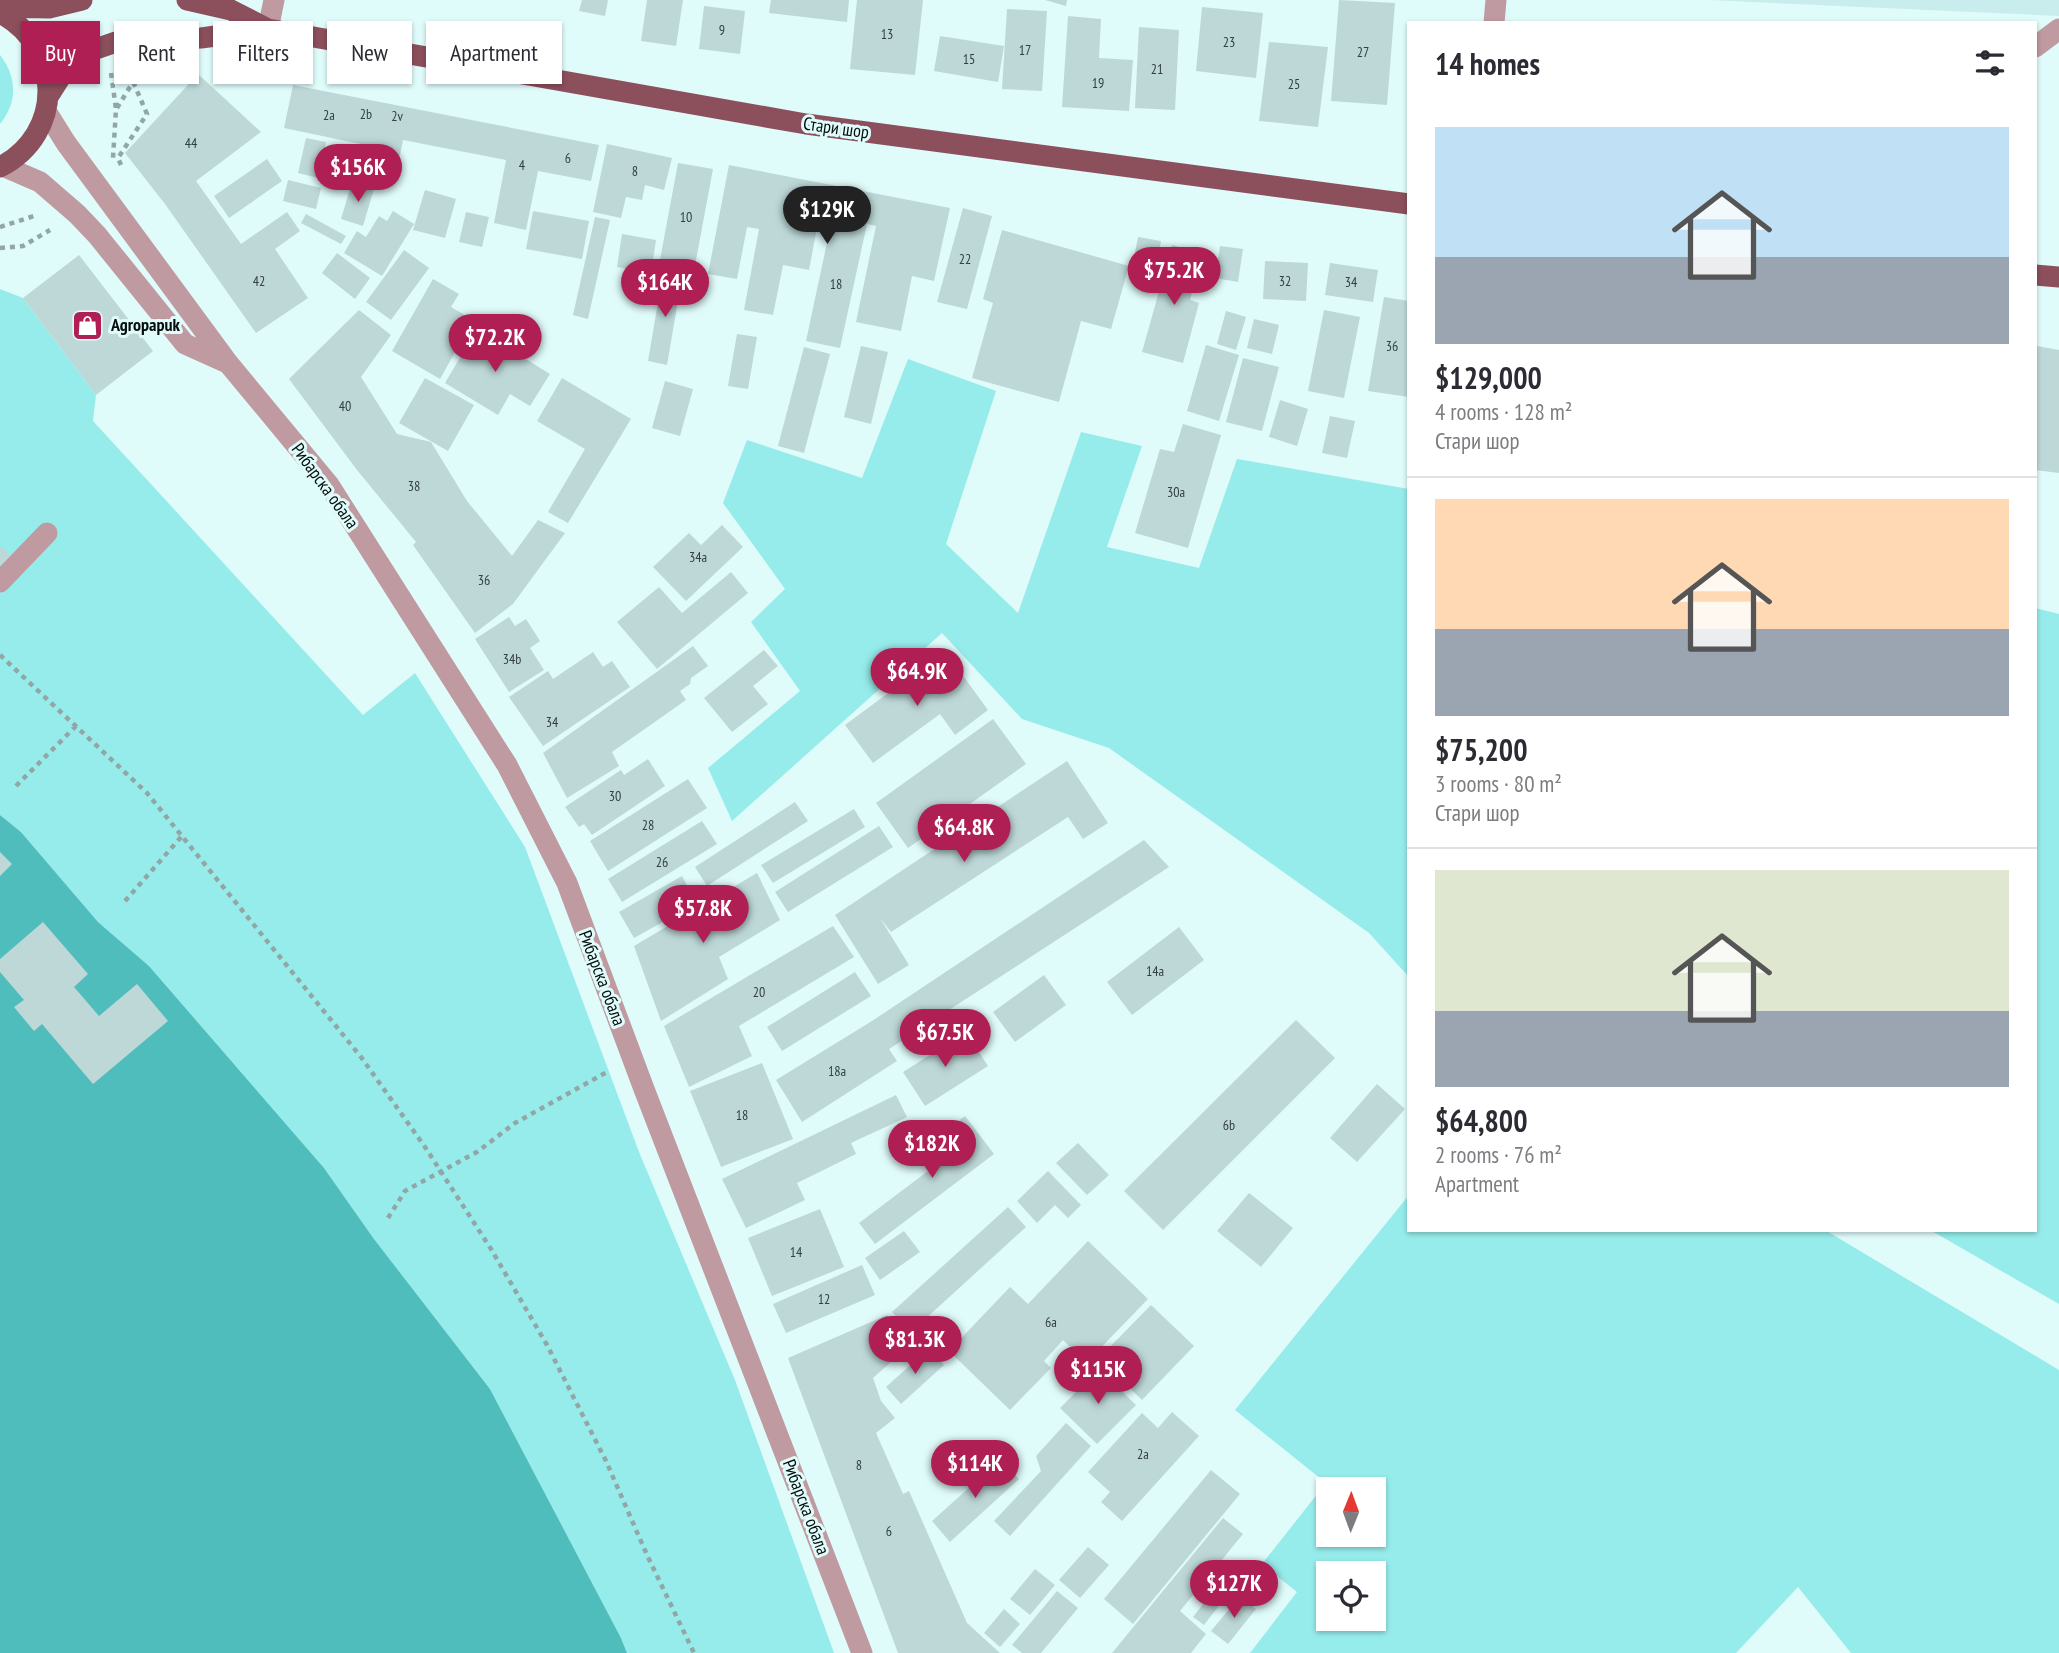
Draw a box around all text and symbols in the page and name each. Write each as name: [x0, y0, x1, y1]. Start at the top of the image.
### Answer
chip: Buy: [21, 21, 100, 84]
chip: Rent: [114, 21, 199, 84]
chip: Filters: [213, 21, 313, 84]
chip: New: [327, 21, 412, 84]
chip: Apartment: [426, 21, 562, 84]
house number: 9: [719, 21, 725, 39]
house number: 13: [881, 25, 893, 43]
house number: 23: [1223, 33, 1235, 51]
house number: 17: [1019, 41, 1031, 59]
house number: 27: [1357, 43, 1369, 61]
text: 14 homes: [1435, 44, 1540, 83]
icon: filters: [1971, 44, 2009, 82]
house number: 15: [963, 50, 975, 68]
house number: 21: [1151, 60, 1163, 78]
house number: 19: [1092, 74, 1104, 92]
house number: 25: [1288, 75, 1300, 93]
house number: 2b: [360, 105, 372, 123]
house number: 2a: [323, 106, 335, 124]
house number: 2v: [391, 107, 403, 125]
street label: Стари шор: [802, 112, 871, 144]
house number: 44: [185, 134, 198, 152]
pin: $156K: [309, 144, 407, 204]
house number: 6: [565, 149, 571, 167]
text: $156K: [330, 152, 386, 181]
house number: 4: [519, 156, 526, 174]
house number: 8: [632, 162, 638, 180]
icon: home: [1659, 172, 1785, 298]
pin: $129K: [778, 187, 876, 246]
text: $129K: [799, 194, 855, 223]
house number: 10: [680, 208, 692, 226]
pin: $75.2K: [1117, 247, 1231, 307]
house number: 22: [959, 250, 971, 268]
text: $75.2K: [1144, 255, 1204, 284]
pin: $164K: [616, 260, 714, 319]
text: $164K: [637, 267, 693, 296]
house number: 42: [253, 272, 265, 290]
house number: 32: [1279, 272, 1291, 290]
house number: 34: [1345, 273, 1358, 291]
house number: 18: [830, 275, 842, 293]
shop icon: Agropapuk: [71, 308, 105, 342]
place label: Agropapuk: [110, 313, 181, 336]
pin: $72.2K: [438, 314, 552, 374]
text: $72.2K: [465, 322, 525, 351]
house number: 36: [1386, 337, 1398, 355]
text: $129,000: [1435, 358, 1542, 397]
house number: 40: [339, 397, 351, 415]
text: 4 rooms · 128 m²: [1435, 397, 1572, 426]
text: Стари шор: [1435, 426, 1520, 455]
street label: Рибарска обала: [287, 438, 364, 533]
house number: 38: [408, 477, 420, 495]
house number: 30a: [1167, 483, 1185, 501]
icon: home: [1659, 544, 1785, 670]
house number: 34a: [689, 548, 707, 566]
house number: 36: [478, 571, 490, 589]
pin: $64.9K: [860, 648, 974, 708]
house number: 34b: [503, 650, 521, 668]
text: $64.9K: [887, 656, 947, 685]
house number: 34: [546, 713, 559, 731]
text: $75,200: [1435, 730, 1528, 769]
text: 3 rooms · 80 m²: [1435, 769, 1562, 798]
house number: 30: [609, 787, 621, 805]
text: Стари шор: [1435, 798, 1520, 827]
pin: $64.8K: [907, 804, 1021, 864]
text: $64.8K: [934, 812, 994, 841]
house number: 28: [642, 816, 654, 834]
house number: 26: [656, 853, 668, 871]
pin: $57.8K: [646, 886, 760, 945]
text: $57.8K: [674, 893, 732, 922]
icon: home: [1659, 915, 1785, 1041]
street label: Рибарска обала: [574, 927, 631, 1029]
house number: 14a: [1146, 962, 1164, 980]
house number: 20: [753, 983, 765, 1001]
pin: $67.5K: [888, 1010, 1002, 1069]
text: $67.5K: [916, 1017, 974, 1046]
house number: 18a: [828, 1062, 846, 1080]
text: $64,800: [1435, 1101, 1528, 1140]
house number: 18: [736, 1106, 748, 1124]
house number: 6b: [1223, 1116, 1235, 1134]
pin: $182K: [883, 1120, 981, 1180]
text: $182K: [904, 1128, 960, 1157]
text: 2 rooms · 76 m²: [1435, 1140, 1562, 1169]
text: Apartment: [1435, 1169, 1519, 1198]
house number: 14: [790, 1243, 803, 1261]
house number: 12: [818, 1290, 830, 1308]
house number: 6a: [1045, 1313, 1057, 1331]
pin: $81.3K: [858, 1316, 972, 1376]
text: $81.3K: [885, 1324, 945, 1353]
pin: $115K: [1049, 1346, 1147, 1406]
text: $115K: [1070, 1354, 1126, 1383]
pin: $114K: [926, 1440, 1024, 1500]
house number: 2a: [1137, 1445, 1149, 1463]
text: $114K: [947, 1448, 1003, 1477]
street label: Рибарска обала: [778, 1456, 835, 1558]
house number: 8: [856, 1456, 862, 1474]
north arrow: [1316, 1477, 1386, 1547]
map controls: [1316, 1477, 1386, 1631]
house number: 6: [886, 1522, 892, 1540]
pin: $127K: [1185, 1560, 1283, 1620]
button: locate: [1316, 1561, 1386, 1631]
text: $127K: [1206, 1568, 1262, 1597]

